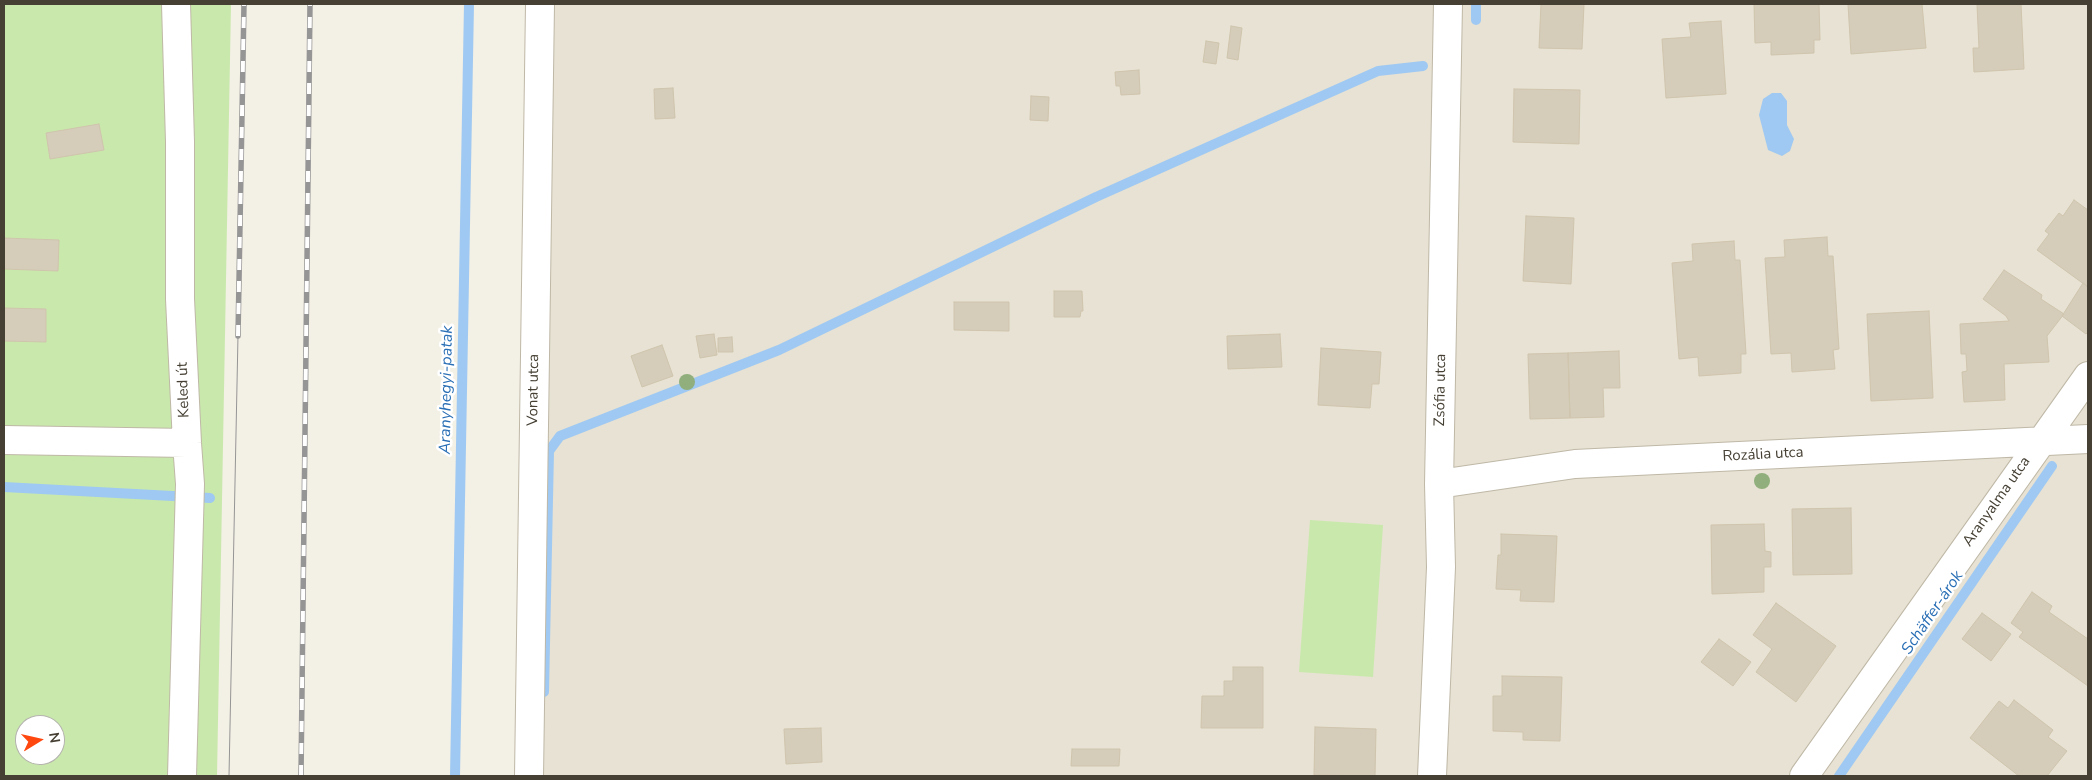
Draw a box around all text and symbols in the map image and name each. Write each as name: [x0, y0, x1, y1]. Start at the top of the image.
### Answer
water label: Aranyhegyi-patak: [436, 326, 458, 454]
street label: Zsófia utca: [1431, 353, 1451, 427]
street label: Vonat utca: [524, 354, 544, 426]
street label: Keled út: [174, 362, 194, 418]
street label: Rozália utca: [1722, 444, 1804, 466]
street label: Aranyalma utca: [1959, 454, 2035, 550]
water label: Schäffer-árok: [1898, 568, 1968, 658]
north arrow: [15, 715, 65, 765]
text: N: [44, 731, 65, 744]

